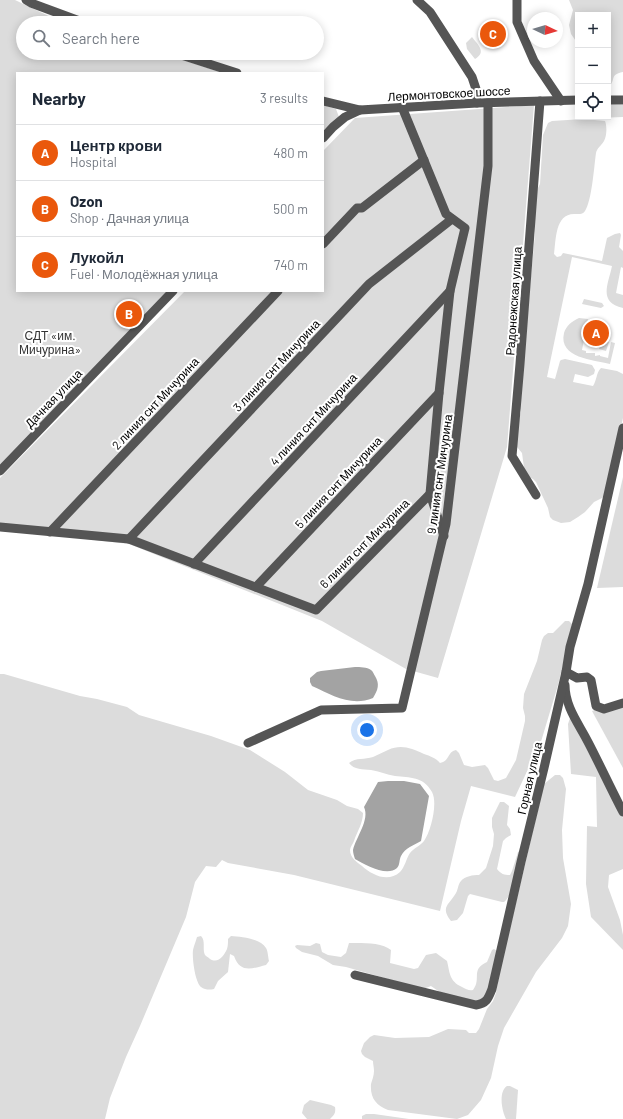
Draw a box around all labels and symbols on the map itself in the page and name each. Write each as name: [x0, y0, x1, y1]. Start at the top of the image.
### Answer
north arrow: [527, 12, 563, 48]
pin: C: [480, 19, 506, 49]
street label: Лермонтовское шоссе: [387, 83, 511, 104]
street label: Радонежская улица: [502, 246, 525, 356]
pin: B: [116, 299, 142, 329]
street label: 3 линия снт Мичурина: [230, 316, 323, 415]
pin: A: [583, 318, 609, 348]
park label: СДТ «им. Мичурина»: [19, 328, 81, 357]
street label: 2 линия снт Мичурина: [109, 354, 202, 453]
street label: Дачная улица: [22, 366, 85, 431]
street label: 4 линия снт Мичурина: [267, 370, 360, 469]
street label: 9 линия снт Мичурина: [424, 413, 455, 535]
street label: 5 линия снт Мичурина: [292, 433, 385, 532]
street label: 6 линия снт Мичурина: [316, 495, 413, 591]
your location: [357, 720, 377, 740]
street label: Горная улица: [514, 740, 545, 816]

